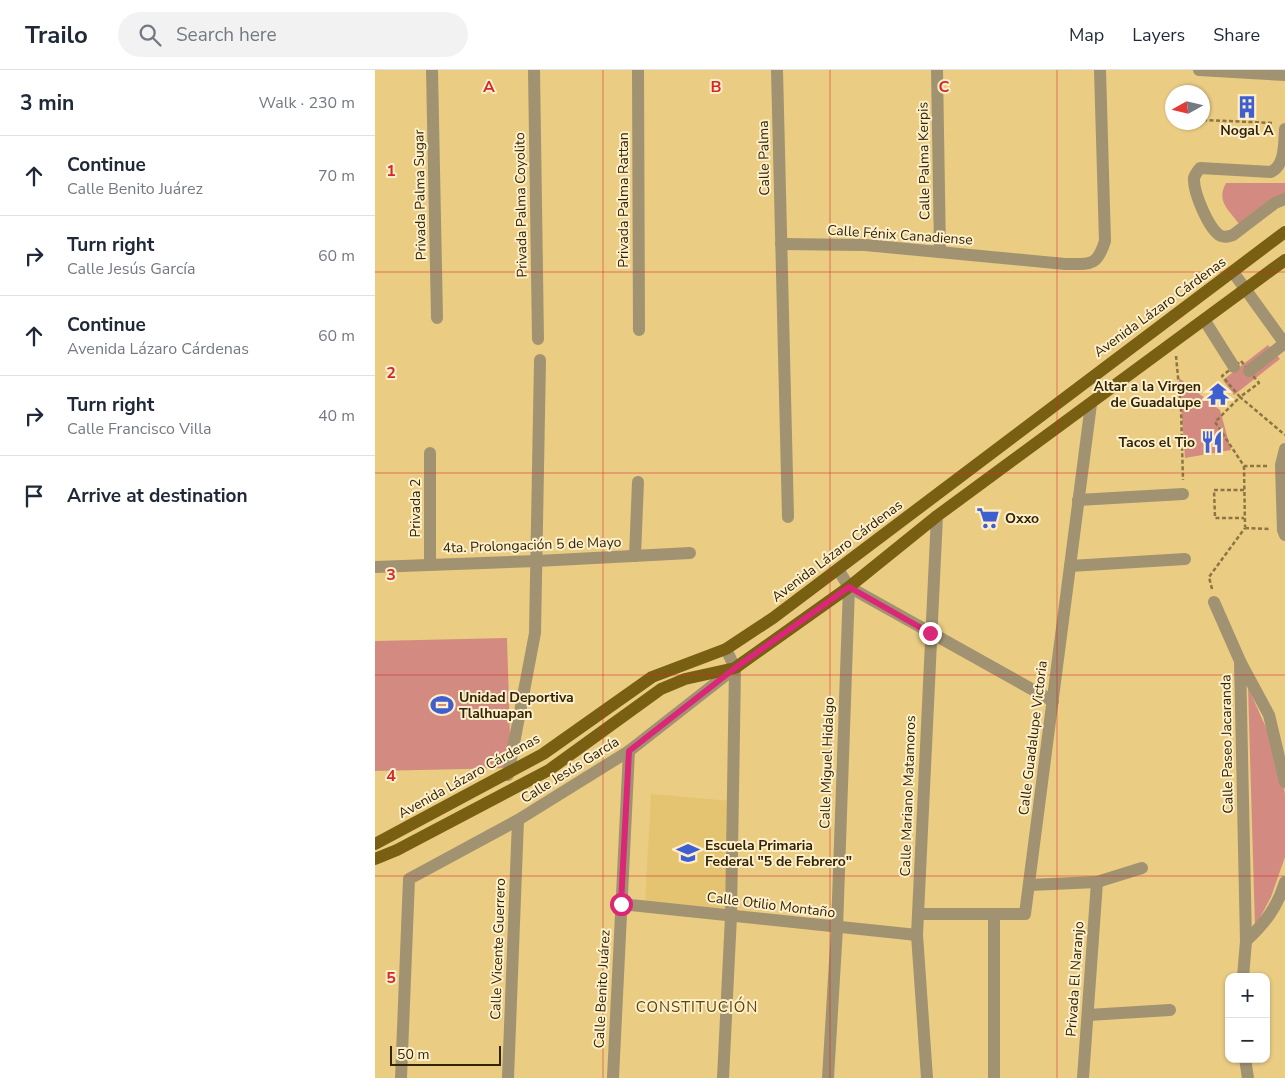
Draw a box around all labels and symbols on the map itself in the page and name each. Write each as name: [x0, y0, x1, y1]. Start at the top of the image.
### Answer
text: A: [483, 76, 495, 98]
text: B: [710, 76, 722, 98]
text: C: [939, 76, 950, 98]
north arrow: [1165, 85, 1210, 130]
building icon: Nogal A: [1234, 94, 1260, 120]
street label: Calle Palma Kerpis: [913, 102, 935, 220]
street label: Calle Palma: [754, 120, 774, 196]
place label: Nogal A: [1220, 121, 1274, 140]
street label: Privada Palma Sugar: [409, 129, 431, 261]
street label: Privada Palma Coyolito: [510, 132, 532, 278]
street label: Privada Palma Rattan: [614, 132, 633, 268]
text: 1: [386, 160, 396, 182]
street label: Calle Fénix Canadiense: [827, 220, 973, 250]
street label: Avenida Lázaro Cárdenas: [1090, 252, 1230, 361]
text: 2: [386, 362, 396, 384]
place label: Altar a la Virgen de Guadalupe: [1093, 377, 1201, 412]
temple icon: Altar a la Virgen de Guadalupe: [1205, 381, 1231, 407]
restaurant icon: Tacos el Tio: [1199, 429, 1225, 455]
place label: Tacos el Tio: [1118, 433, 1195, 452]
street label: Privada 2: [406, 478, 425, 538]
street label: Avenida Lázaro Cárdenas: [768, 495, 906, 606]
supermarket icon: Oxxo: [975, 505, 1001, 531]
place label: Oxxo: [1005, 509, 1039, 528]
street label: 4ta. Prolongación 5 de Mayo: [442, 532, 622, 558]
text: 3: [386, 564, 396, 586]
route end: [919, 622, 942, 645]
street label: Calle Guadalupe Victoria: [1014, 660, 1052, 816]
street label: Calle Paseo Jacaranda: [1216, 674, 1238, 814]
place label: Unidad Deportiva Tlalhuapan: [459, 688, 574, 723]
sports icon: Unidad Deportiva Tlalhuapan: [429, 692, 455, 718]
street label: Calle Miguel Hidalgo: [815, 697, 839, 829]
street label: Calle Mariano Matamoros: [896, 715, 920, 877]
street label: Avenida Lázaro Cárdenas: [395, 729, 543, 823]
street label: Calle Jesús García: [517, 732, 623, 808]
text: 4: [386, 765, 396, 787]
place label: Escuela Primaria Federal "5 de Febrero": [705, 836, 852, 871]
school or university icon: Escuela Primaria Federal "5 de Febrero": [675, 840, 701, 866]
street label: Calle Vicente Guerrero: [486, 878, 510, 1020]
street label: Calle Otilio Montaño: [706, 888, 837, 922]
route start: [610, 893, 633, 916]
street label: Privada El Naranjo: [1061, 920, 1089, 1037]
street label: Calle Benito Juárez: [589, 929, 615, 1049]
text: 5: [386, 967, 396, 989]
district label: CONSTITUCIÓN: [636, 996, 758, 1017]
scale bar: [390, 1043, 501, 1066]

